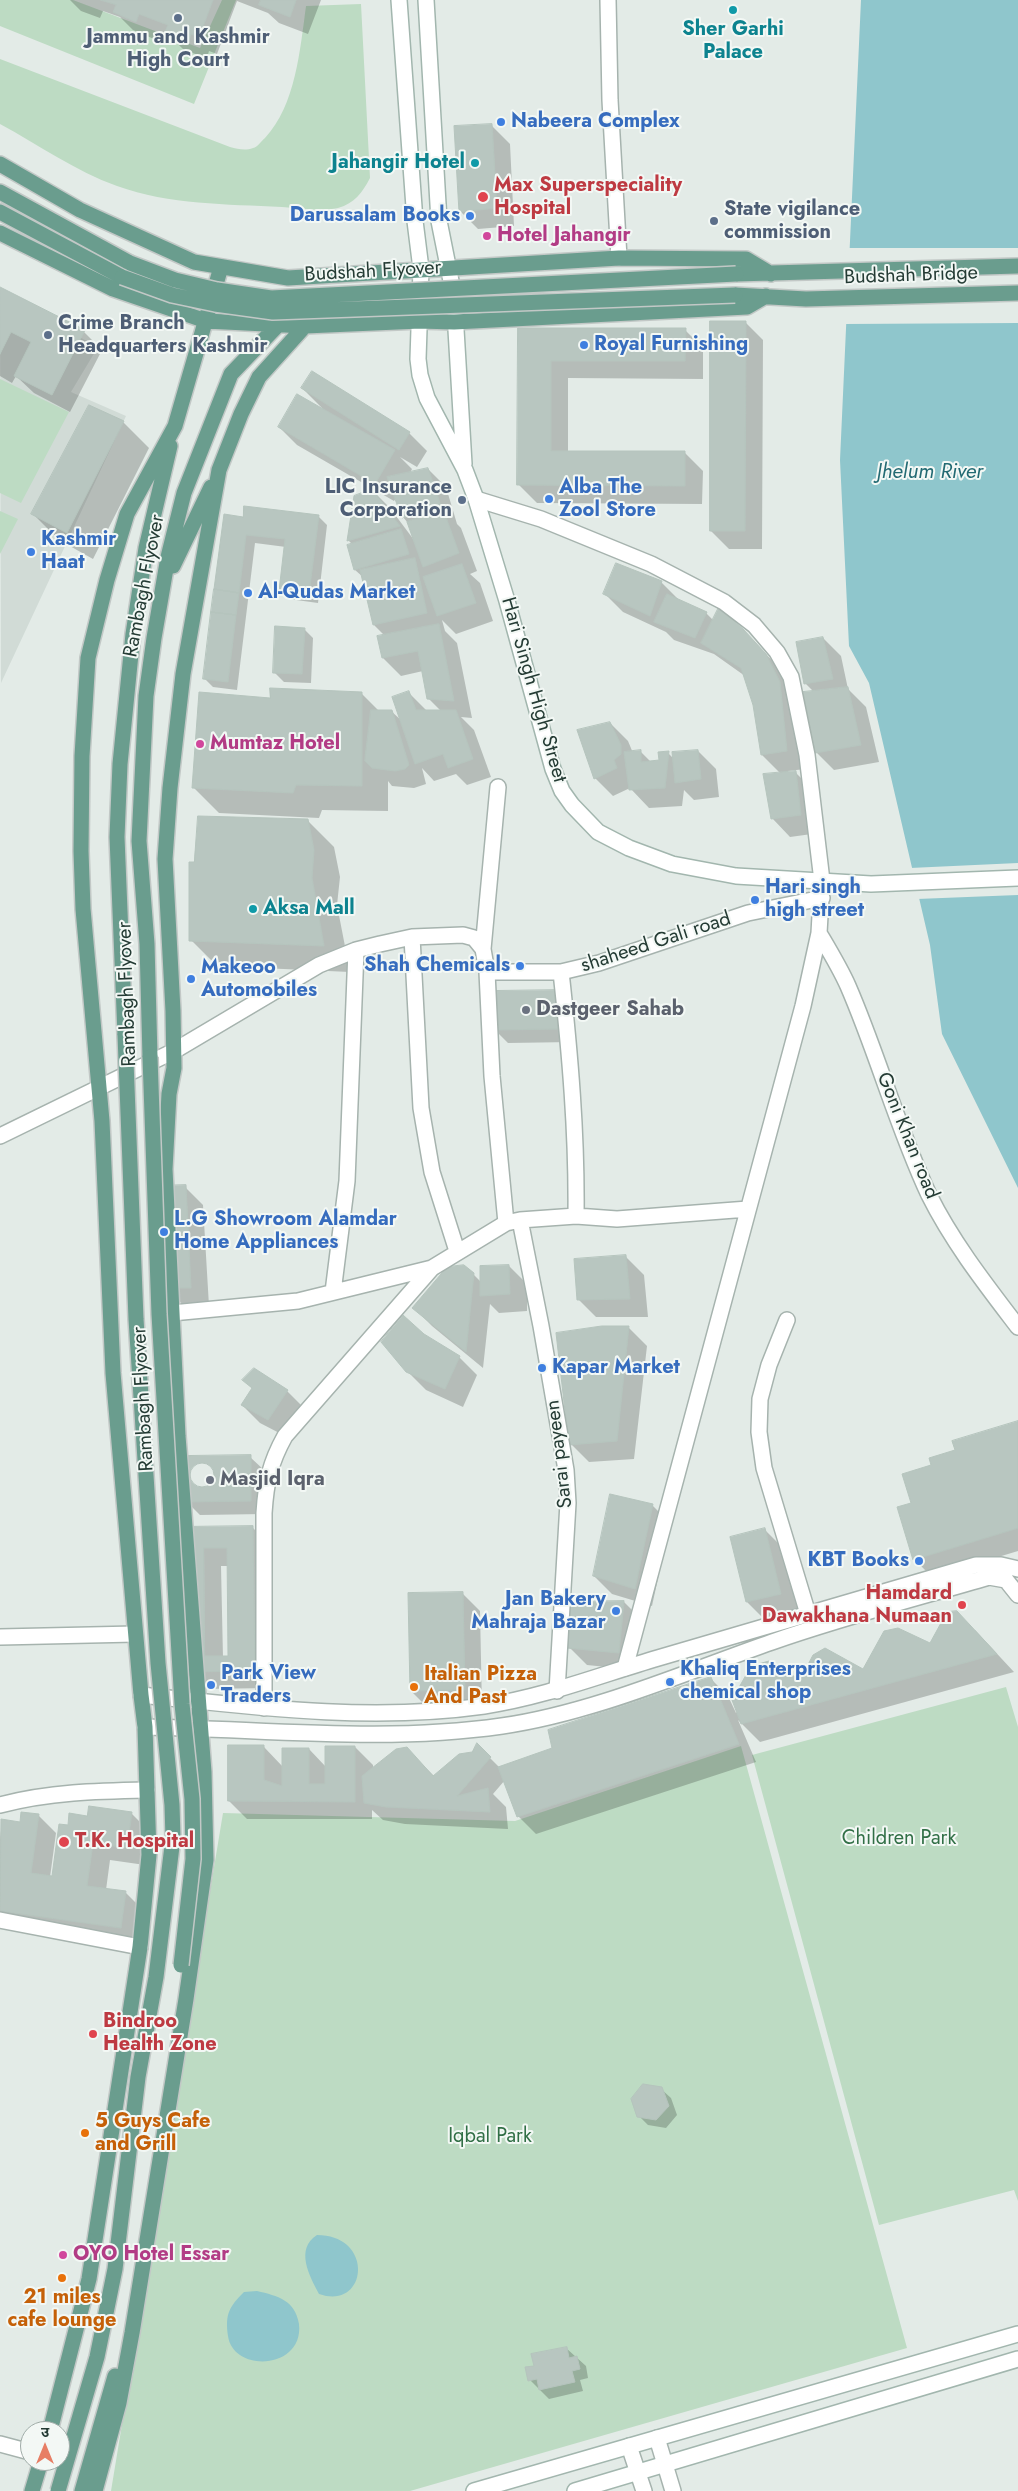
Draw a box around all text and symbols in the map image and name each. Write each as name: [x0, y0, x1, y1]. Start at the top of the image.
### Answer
marker: Sher Garhi Palace: [727, 4, 739, 16]
marker: Jammu and Kashmir High Court: [172, 12, 184, 24]
place label: Sher Garhi Palace: [682, 18, 784, 65]
place label: Jammu and Kashmir High Court: [86, 26, 270, 73]
place label: Nabeera Complex: [511, 110, 680, 134]
marker: Nabeera Complex: [495, 116, 507, 128]
place label: Jahangir Hotel: [331, 151, 465, 175]
marker: Jahangir Hotel: [469, 157, 481, 169]
place label: Max Superspeciality Hospital: [494, 174, 682, 221]
marker: Max Superspeciality Hospital: [476, 190, 490, 204]
place label: State vigilance commission: [724, 198, 860, 245]
place label: Darussalam Books: [290, 204, 460, 228]
marker: Darussalam Books: [464, 210, 476, 222]
marker: State vigilance commission: [708, 215, 720, 227]
place label: Hotel Jahangir: [497, 224, 631, 248]
marker: Hotel Jahangir: [481, 230, 493, 242]
street label: Budshah Flyover: [304, 256, 442, 288]
street label: Budshah Bridge: [844, 262, 978, 290]
place label: Crime Branch Headquarters Kashmir: [58, 312, 268, 359]
marker: Crime Branch Headquarters Kashmir: [42, 329, 54, 341]
place label: Royal Furnishing: [594, 333, 748, 357]
marker: Royal Furnishing: [578, 339, 590, 351]
water label: Jhelum River: [877, 460, 983, 486]
place label: LIC Insurance Corporation: [325, 476, 452, 523]
place label: Alba The Zool Store: [559, 476, 656, 523]
marker: Alba The Zool Store: [543, 493, 555, 505]
marker: LIC Insurance Corporation: [456, 494, 468, 506]
street label: Rambagh Flyover: [119, 513, 171, 659]
place label: Kashmir Haat: [41, 528, 116, 575]
marker: Kashmir Haat: [25, 546, 37, 558]
place label: Al-Qudas Market: [258, 581, 415, 605]
marker: Al-Qudas Market: [242, 587, 254, 599]
street label: Hari Singh High Street: [495, 595, 571, 785]
place label: Mumtaz Hotel: [210, 732, 340, 756]
marker: Mumtaz Hotel: [194, 738, 206, 750]
place label: Hari singh high street: [765, 876, 864, 923]
marker: Hari singh high street: [749, 894, 761, 906]
place label: Aksa Mall: [263, 897, 355, 921]
marker: Aksa Mall: [247, 903, 259, 915]
street label: shaheed Gali road: [578, 907, 734, 979]
street label: Rambagh Flyover: [113, 921, 143, 1067]
place label: Shah Chemicals: [364, 954, 510, 978]
place label: Makeoo Automobiles: [201, 956, 317, 1003]
marker: Shah Chemicals: [514, 960, 526, 972]
marker: Makeoo Automobiles: [185, 973, 197, 985]
place label: Dastgeer Sahab: [536, 998, 684, 1022]
marker: Dastgeer Sahab: [520, 1004, 532, 1016]
street label: Goni Khan road: [871, 1069, 943, 1203]
place label: L.G Showroom Alamdar Home Appliances: [174, 1208, 397, 1255]
marker: L.G Showroom Alamdar Home Appliances: [158, 1226, 170, 1238]
street label: Rambagh Flyover: [128, 1326, 160, 1472]
place label: Kapar Market: [552, 1356, 680, 1380]
marker: Kapar Market: [536, 1362, 548, 1374]
street label: Sarai payeen: [541, 1399, 579, 1509]
place label: Masjid Iqra: [220, 1468, 325, 1492]
marker: Masjid Iqra: [204, 1474, 216, 1486]
place label: KBT Books: [808, 1549, 909, 1573]
marker: KBT Books: [913, 1555, 925, 1567]
place label: Hamdard Dawakhana Numaan: [762, 1582, 952, 1629]
place label: Jan Bakery Mahraja Bazar: [471, 1588, 606, 1635]
marker: Hamdard Dawakhana Numaan: [956, 1599, 968, 1611]
marker: Jan Bakery Mahraja Bazar: [610, 1605, 622, 1617]
place label: Khaliq Enterprises chemical shop: [680, 1658, 851, 1705]
place label: Park View Traders: [221, 1662, 316, 1709]
place label: Italian Pizza And Past: [424, 1663, 537, 1710]
marker: Khaliq Enterprises chemical shop: [664, 1676, 676, 1688]
marker: Park View Traders: [205, 1679, 217, 1691]
marker: Italian Pizza And Past: [408, 1681, 420, 1693]
park label: Children Park: [842, 1827, 956, 1851]
place label: T.K. Hospital: [75, 1830, 194, 1854]
marker: T.K. Hospital: [57, 1835, 71, 1849]
place label: Bindroo Health Zone: [103, 2010, 217, 2057]
marker: Bindroo Health Zone: [87, 2028, 99, 2040]
place label: 5 Guys Cafe and Grill: [95, 2110, 210, 2157]
park label: Iqbal Park: [448, 2125, 532, 2149]
marker: 5 Guys Cafe and Grill: [79, 2127, 91, 2139]
place label: OYO Hotel Essar: [73, 2243, 229, 2267]
marker: OYO Hotel Essar: [57, 2249, 69, 2261]
marker: 21 miles cafe lounge: [56, 2272, 68, 2284]
place label: 21 miles cafe lounge: [8, 2286, 116, 2333]
north arrow: [20, 2421, 70, 2471]
text: उ: [41, 2422, 49, 2442]

